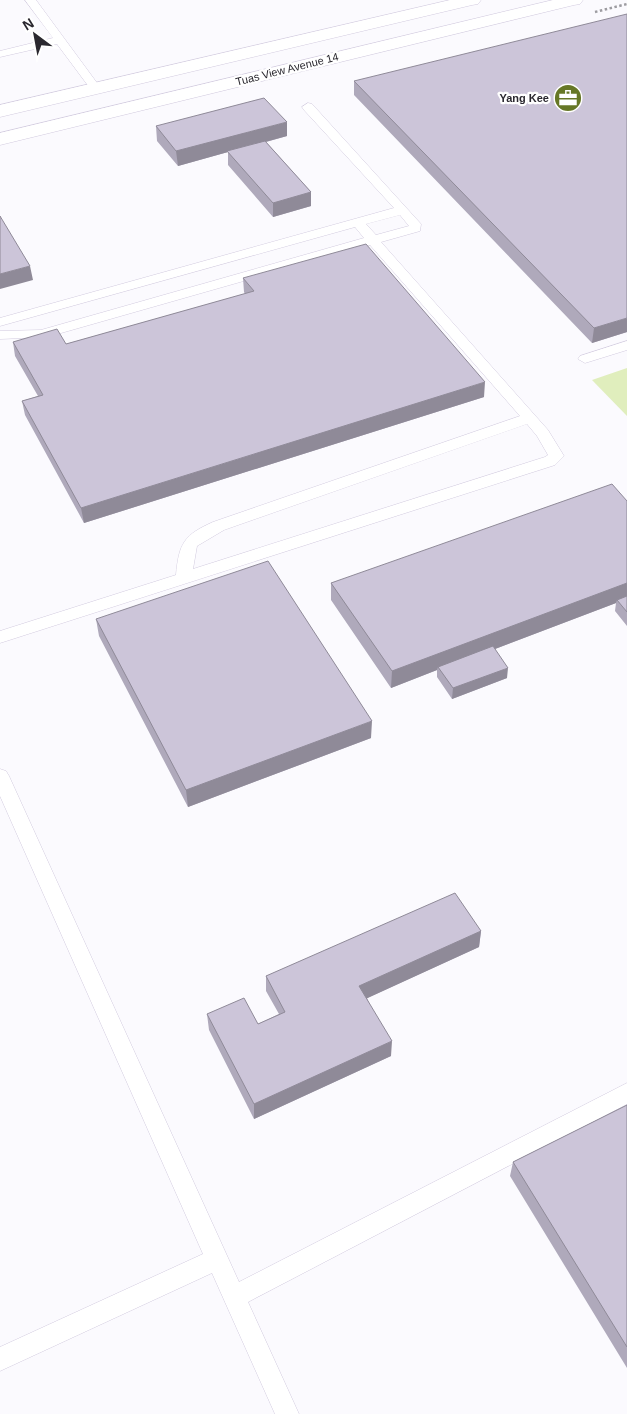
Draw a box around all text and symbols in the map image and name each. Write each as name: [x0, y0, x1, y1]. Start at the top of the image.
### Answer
north arrow: [10, 10, 60, 60]
text: N: [20, 15, 37, 33]
street label: Tuas View Avenue 14: [234, 50, 340, 88]
office icon: Yang Kee: [553, 83, 583, 113]
place label: Yang Kee: [499, 92, 549, 104]

